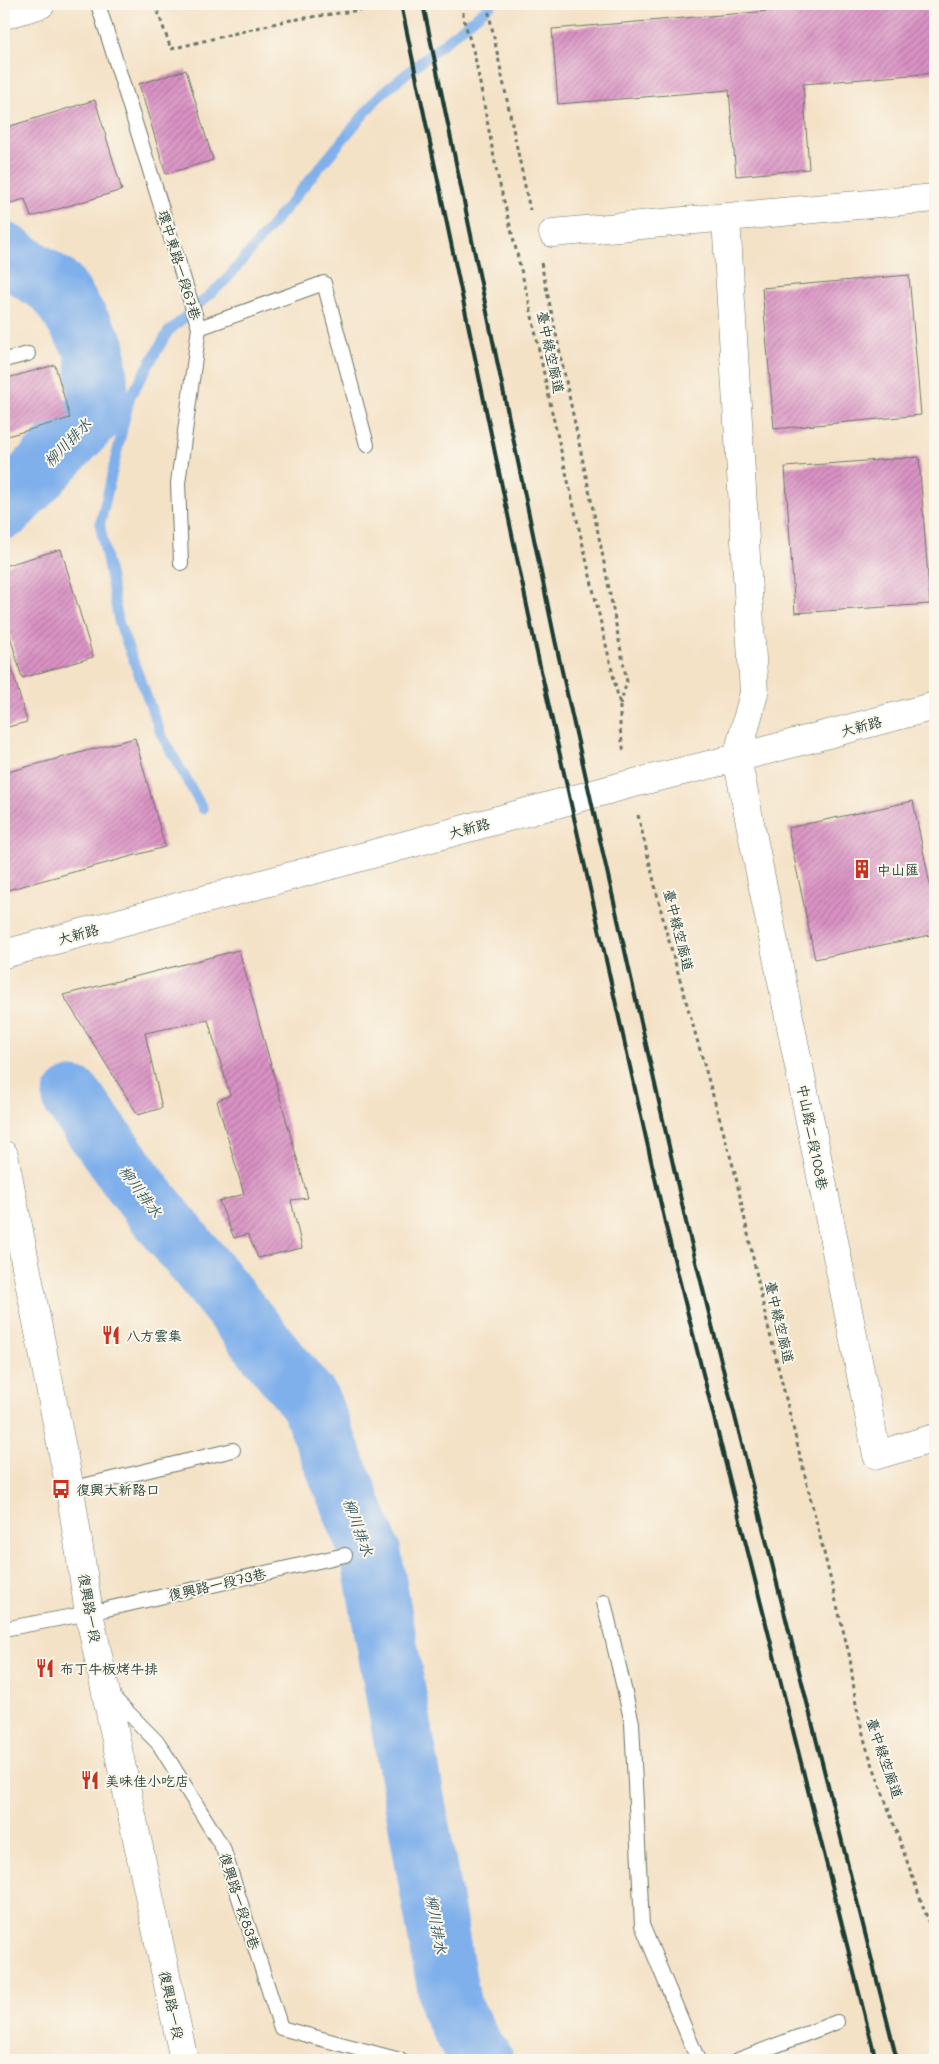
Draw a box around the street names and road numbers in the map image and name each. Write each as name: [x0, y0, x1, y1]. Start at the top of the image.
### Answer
street label: 環中東路一段67巷: [154, 208, 206, 323]
street label: 臺中綠空廊道: [533, 309, 569, 395]
street label: 大新路: [838, 711, 884, 741]
street label: 大新路: [446, 813, 492, 843]
street label: 臺中綠空廊道: [660, 887, 698, 973]
street label: 大新路: [55, 919, 101, 949]
street label: 中山路二段108巷: [793, 1082, 833, 1192]
street label: 臺中綠空廊道: [761, 1279, 799, 1365]
street label: 復興路一段73巷: [166, 1563, 269, 1605]
street label: 復興路一段: [75, 1572, 105, 1644]
street label: 臺中綠空廊道: [862, 1715, 908, 1801]
street label: 復興路一段83巷: [215, 1850, 265, 1953]
street label: 復興路一段: [155, 1969, 189, 2041]

